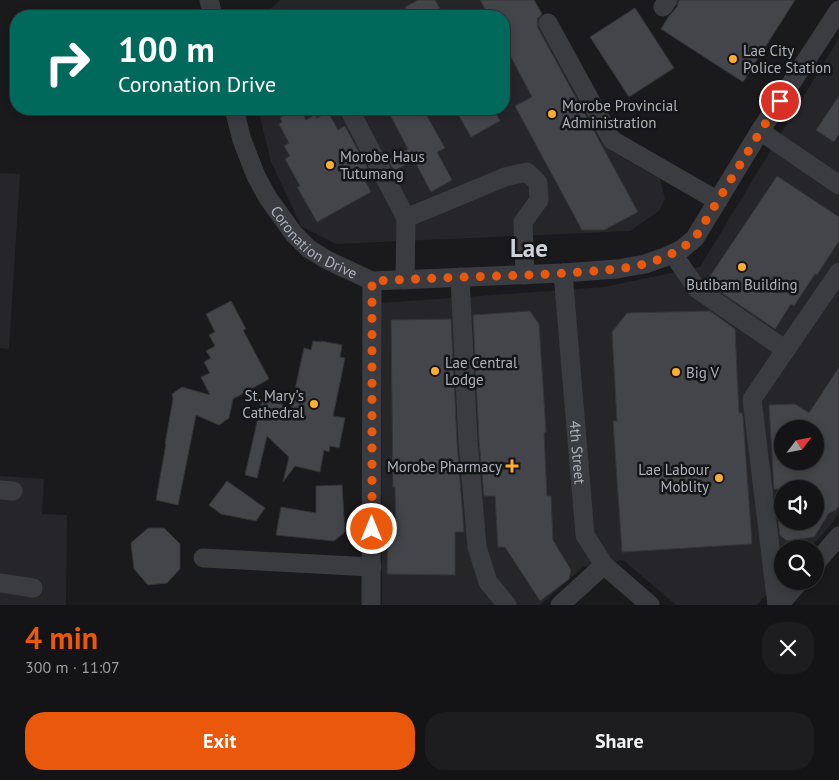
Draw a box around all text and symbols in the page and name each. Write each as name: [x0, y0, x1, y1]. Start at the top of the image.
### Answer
text: 100 m: [118, 26, 215, 72]
icon: right: [35, 30, 100, 95]
place label: Lae City Police Station: [743, 41, 831, 77]
marker: Lae City Police Station: [727, 53, 739, 65]
text: Coronation Drive: [118, 70, 276, 98]
pin: [759, 80, 801, 122]
icon: arrive: [766, 87, 794, 115]
place label: Morobe Provincial Administration: [562, 96, 678, 132]
marker: Morobe Provincial Administration: [546, 108, 558, 120]
place label: Morobe Haus Tutumang: [340, 147, 425, 183]
marker: Morobe Haus Tutumang: [324, 159, 336, 171]
street label: Coronation Drive: [267, 202, 361, 282]
district label: Lae: [510, 232, 548, 264]
marker: Butibam Building: [736, 261, 748, 273]
place label: Butibam Building: [686, 275, 798, 294]
place label: Lae Central Lodge: [445, 353, 518, 389]
place label: Big V: [686, 363, 719, 382]
marker: Lae Central Lodge: [429, 365, 441, 377]
marker: Big V: [670, 366, 682, 378]
place label: St. Mary's Cathedral: [242, 386, 305, 422]
marker: St. Mary's Cathedral: [308, 398, 320, 410]
street label: 4th Street: [566, 420, 590, 485]
north arrow: [774, 420, 824, 470]
map controls: [774, 420, 824, 590]
place label: Morobe Pharmacy: [387, 457, 502, 476]
marker: Morobe Pharmacy: [506, 460, 518, 472]
place label: Lae Labour Moblity: [638, 460, 709, 496]
marker: Lae Labour Moblity: [713, 472, 725, 484]
button: sound: [774, 480, 824, 530]
position arrow: [345, 502, 397, 554]
button: search: [774, 540, 824, 590]
text: 4 min: [25, 618, 98, 657]
button: close: [762, 622, 814, 674]
text: 300 m · 11:07: [25, 657, 120, 677]
button: Exit: [25, 712, 415, 770]
button: Share: [425, 712, 814, 770]

